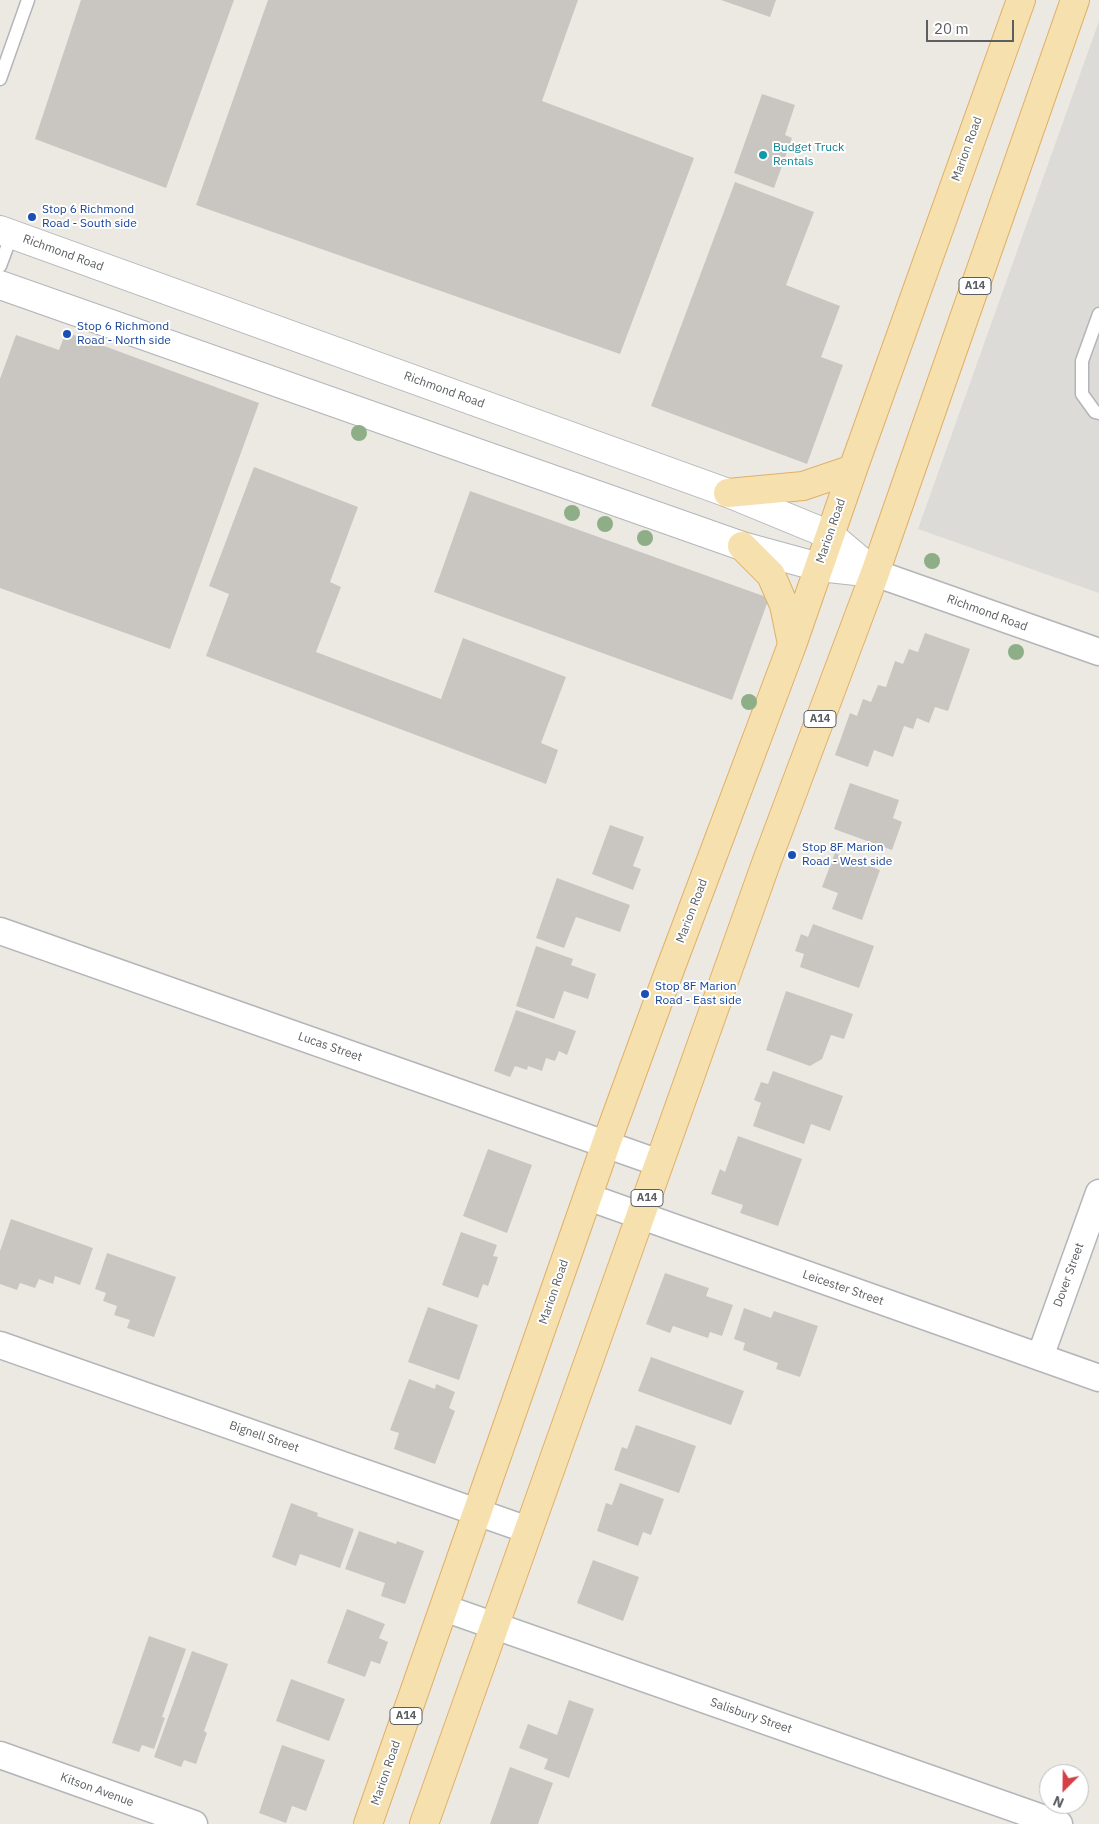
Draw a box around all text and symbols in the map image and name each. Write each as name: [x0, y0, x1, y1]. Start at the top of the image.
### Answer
scale bar: [929, 10, 1016, 42]
text: 20 m: [934, 19, 969, 38]
street label: Marion Road: [949, 115, 985, 183]
place label: Budget Truck Rentals: [773, 141, 844, 169]
marker: Budget Truck Rentals: [757, 149, 769, 161]
place label: Stop 6 Richmond Road - South side: [42, 203, 137, 231]
marker: Stop 6 Richmond Road - South side: [26, 211, 38, 223]
street label: Richmond Road: [21, 232, 105, 274]
road number: A14: [959, 278, 991, 294]
place label: Stop 6 Richmond Road - North side: [77, 320, 171, 348]
marker: Stop 6 Richmond Road - North side: [61, 328, 73, 340]
street label: Richmond Road: [402, 369, 486, 411]
street label: Marion Road: [813, 497, 849, 565]
street label: Richmond Road: [945, 592, 1029, 634]
road number: A14: [804, 711, 836, 728]
place label: Stop 8F Marion Road - West side: [802, 841, 892, 869]
marker: Stop 8F Marion Road - West side: [786, 849, 798, 861]
street label: Marion Road: [673, 877, 711, 945]
place label: Stop 8F Marion Road - East side: [655, 980, 742, 1008]
marker: Stop 8F Marion Road - East side: [639, 988, 651, 1000]
street label: Lucas Street: [296, 1029, 364, 1065]
road number: A14: [631, 1190, 663, 1206]
street label: Dover Street: [1051, 1241, 1087, 1309]
street label: Marion Road: [536, 1258, 572, 1326]
street label: Leicester Street: [801, 1267, 885, 1309]
street label: Bignell Street: [227, 1418, 301, 1456]
street label: Salisbury Street: [708, 1695, 794, 1737]
road number: A14: [390, 1708, 422, 1724]
street label: Marion Road: [368, 1739, 404, 1807]
north arrow: [1039, 1764, 1089, 1814]
street label: Kitson Avenue: [58, 1770, 136, 1810]
text: N: [1050, 1792, 1067, 1812]

